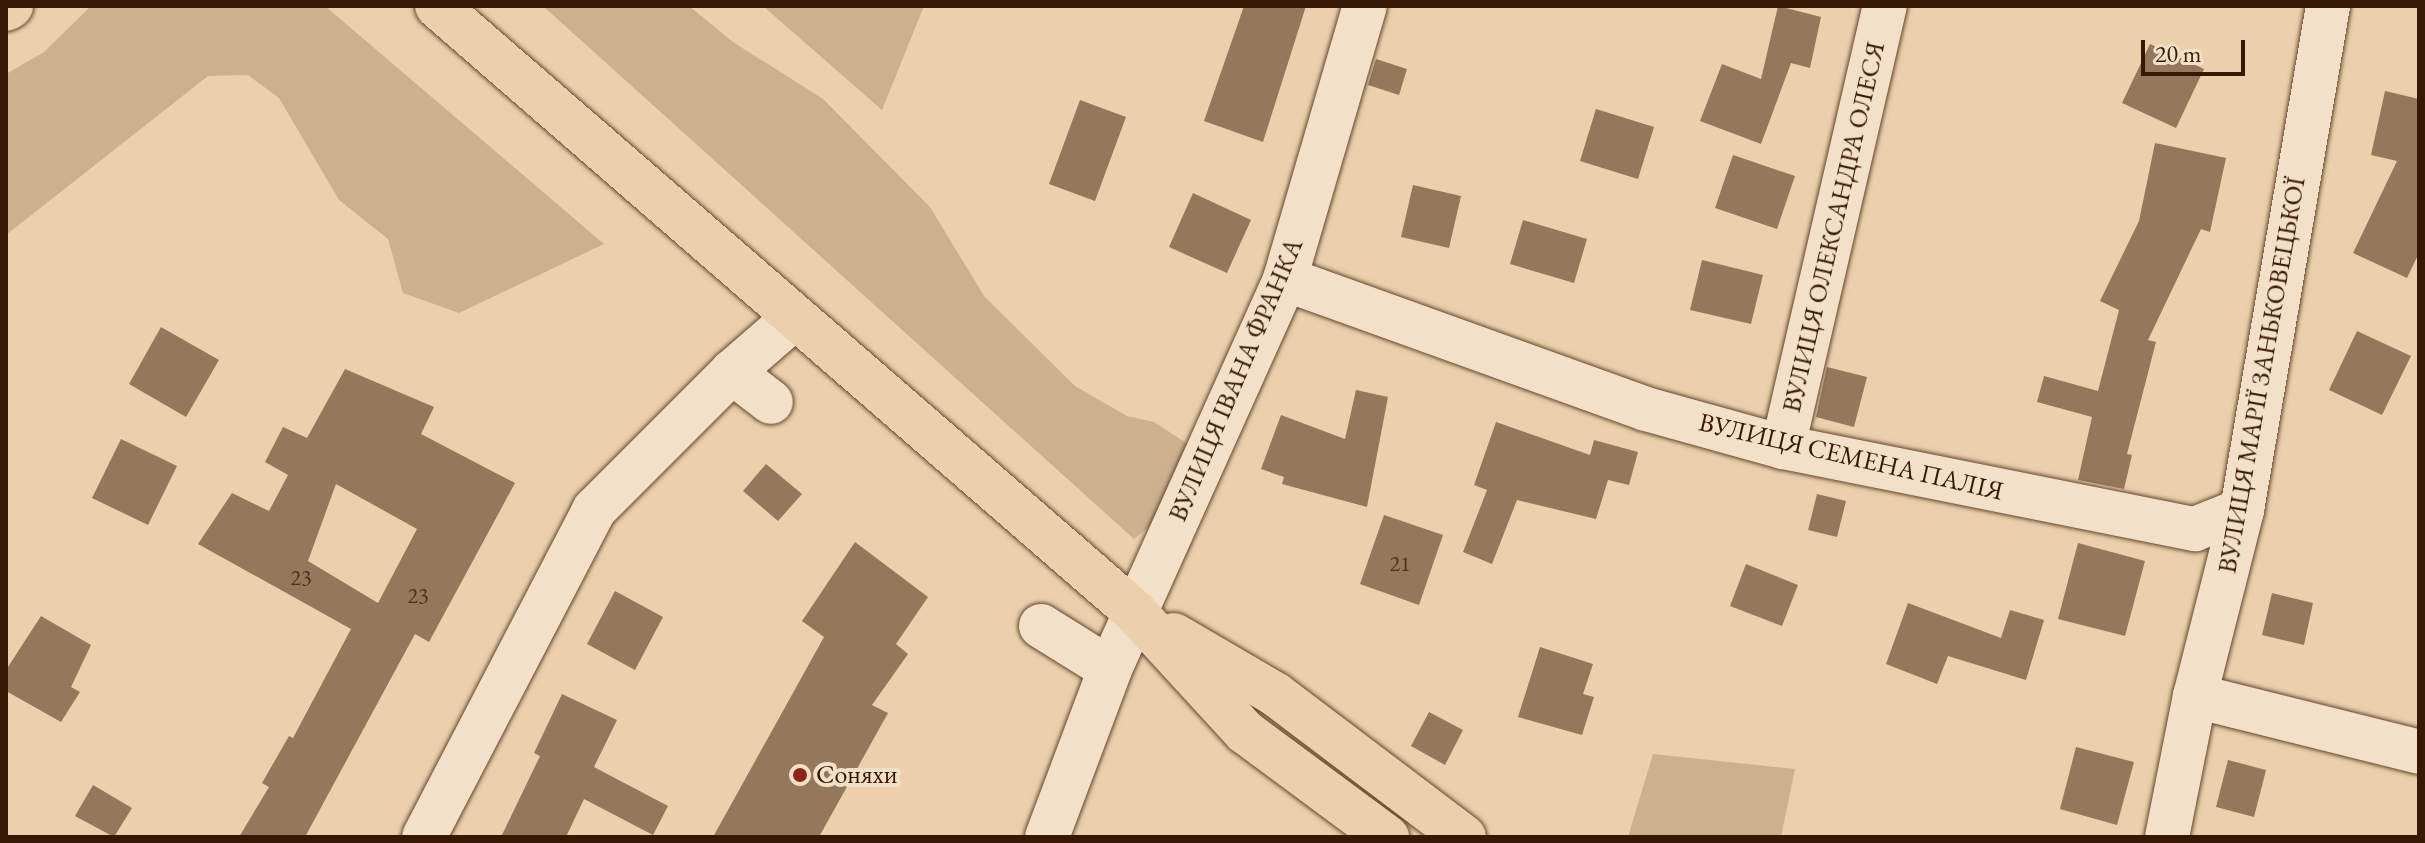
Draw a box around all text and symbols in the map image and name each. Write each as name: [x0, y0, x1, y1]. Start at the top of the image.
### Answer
scale bar: [2145, 24, 2249, 74]
text: 20 m: [2155, 38, 2202, 69]
street label: ВУЛИЦЯ ОЛЕКСАНДРА ОЛЕСЯ: [1776, 39, 1892, 415]
street label: ВУЛИЦЯ МАРІЇ ЗАНЬКОВЕЦЬКОЇ: [2212, 174, 2312, 576]
street label: ВУЛИЦЯ ІВАНА ФРАНКА: [1162, 234, 1310, 526]
street label: ВУЛИЦЯ СЕМЕНА ПАЛІЯ: [1696, 407, 2006, 507]
house number: 21: [1389, 551, 1411, 577]
house number: 23: [290, 565, 312, 591]
house number: 23: [407, 583, 429, 609]
place label: Соняхи: [816, 759, 897, 791]
marker: Соняхи: [791, 766, 809, 784]

